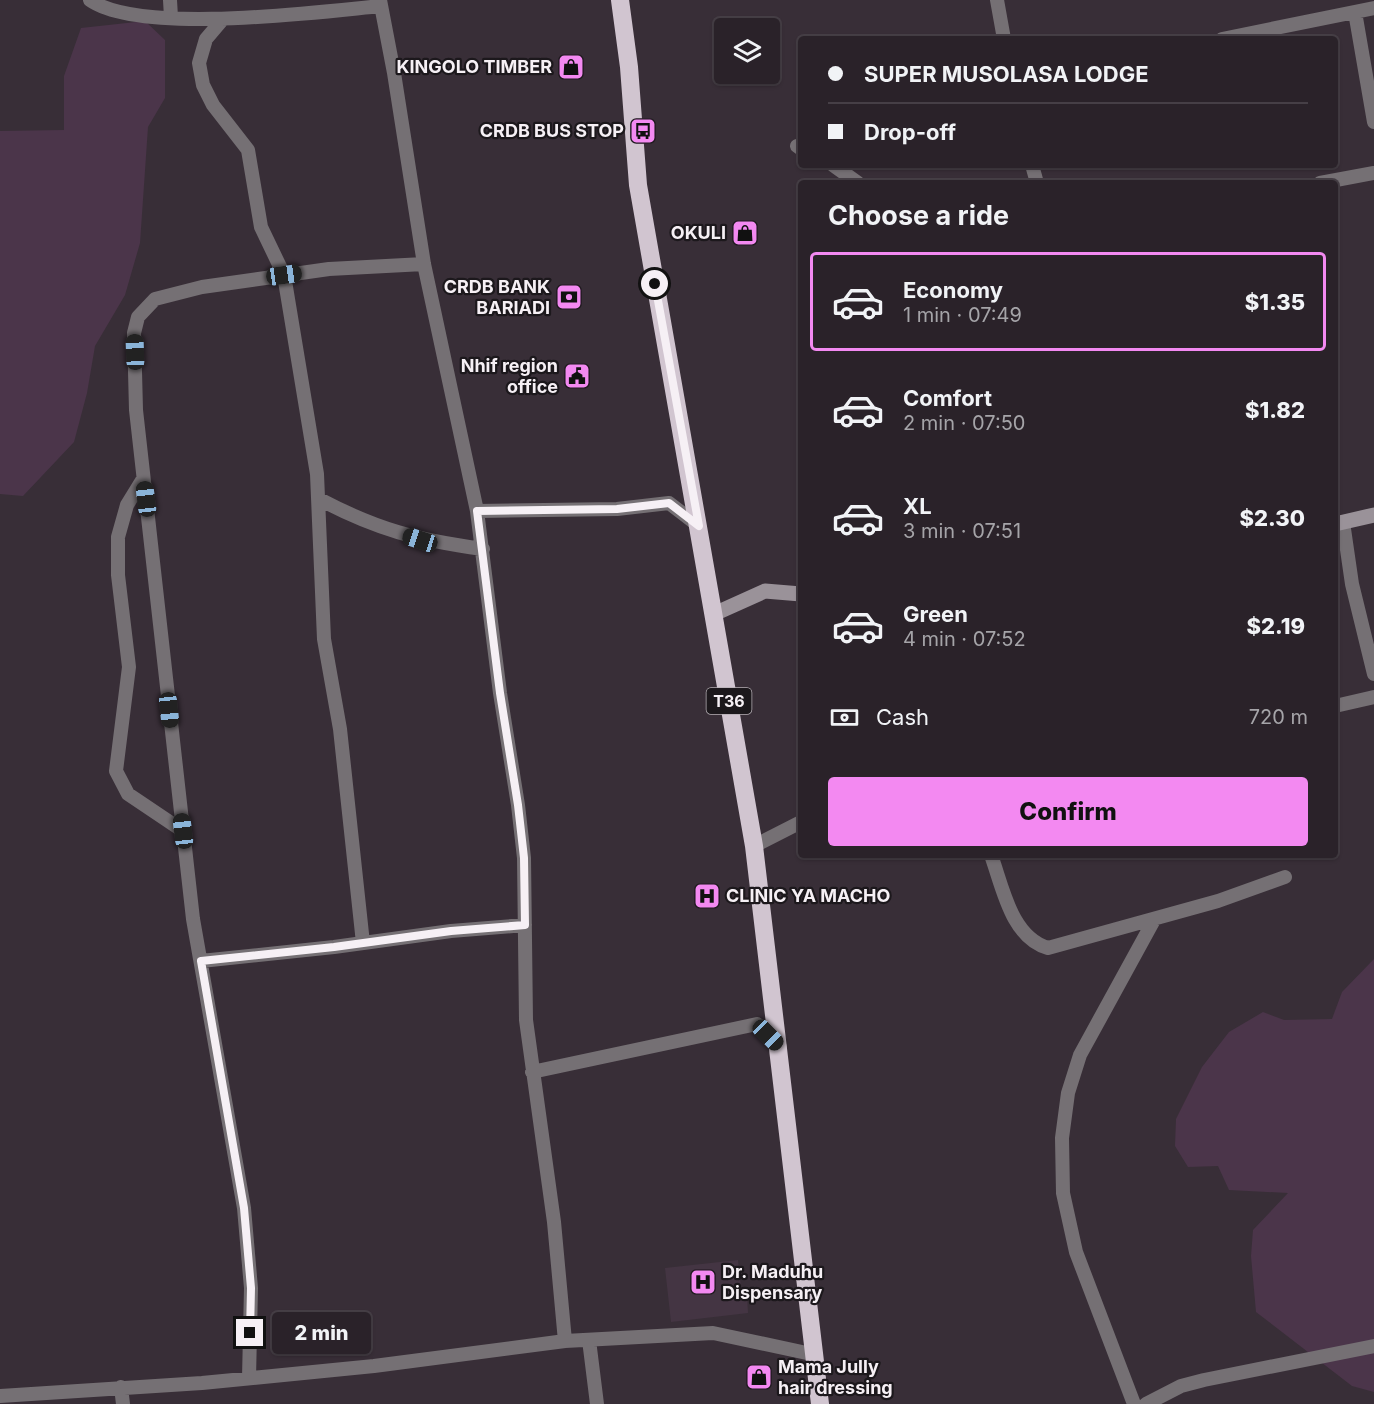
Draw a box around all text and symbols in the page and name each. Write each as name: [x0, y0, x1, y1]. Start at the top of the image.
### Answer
map controls: [714, 18, 780, 84]
button: layers: [714, 18, 780, 84]
shop icon: KINGOLO TIMBER: [556, 52, 586, 82]
place label: KINGOLO TIMBER: [397, 56, 552, 77]
text: SUPER MUSOLASA LODGE: [864, 61, 1149, 87]
bus stop icon: CRDB BUS STOP: [628, 116, 658, 146]
text: Drop-off: [864, 119, 956, 145]
place label: CRDB BUS STOP: [480, 120, 624, 141]
text: Choose a ride: [828, 199, 1009, 232]
shop icon: OKULI: [730, 218, 760, 248]
place label: OKULI: [671, 222, 726, 243]
car: [265, 264, 303, 286]
route start: [641, 270, 668, 297]
icon: car: [831, 275, 885, 329]
place label: CRDB BANK BARIADI: [444, 276, 550, 318]
text: Economy: [903, 277, 1003, 303]
bank icon: CRDB BANK BARIADI: [554, 282, 584, 312]
text: $1.35: [1245, 289, 1305, 315]
text: 1 min · 07:49: [903, 303, 1022, 327]
car: [125, 334, 145, 370]
place label: Nhif region office: [461, 355, 558, 397]
public building icon: Nhif region office: [562, 361, 592, 391]
icon: car: [831, 383, 885, 437]
text: Comfort: [903, 385, 992, 411]
text: $1.82: [1245, 397, 1305, 423]
text: 2 min · 07:50: [903, 411, 1025, 435]
car: [135, 480, 157, 518]
icon: car: [831, 491, 885, 545]
text: XL: [903, 493, 932, 519]
text: $2.30: [1239, 505, 1305, 531]
text: 3 min · 07:51: [903, 519, 1021, 543]
car: [400, 526, 440, 554]
icon: car: [831, 599, 885, 653]
text: Green: [903, 601, 968, 627]
text: $2.19: [1246, 613, 1305, 639]
text: 4 min · 07:52: [903, 627, 1026, 651]
road number: T36: [706, 688, 752, 714]
car: [158, 691, 180, 729]
icon: cash: [828, 701, 861, 734]
text: Cash: [876, 704, 929, 730]
text: 720 m: [1249, 705, 1308, 729]
button: Confirm: [828, 777, 1308, 846]
car: [172, 812, 194, 850]
hospital icon: CLINIC YA MACHO: [692, 881, 722, 911]
place label: CLINIC YA MACHO: [726, 885, 891, 906]
car: [749, 1016, 787, 1054]
place label: Dr. Maduhu Dispensary: [722, 1261, 823, 1303]
hospital icon: Dr. Maduhu Dispensary: [688, 1267, 718, 1297]
callout: 2 min: [271, 1312, 370, 1354]
route end: [236, 1319, 263, 1346]
text: 2 min: [294, 1321, 349, 1345]
place label: Mama Jully hair dressing: [778, 1356, 893, 1398]
shop icon: Mama Jully hair dressing: [744, 1362, 774, 1392]

